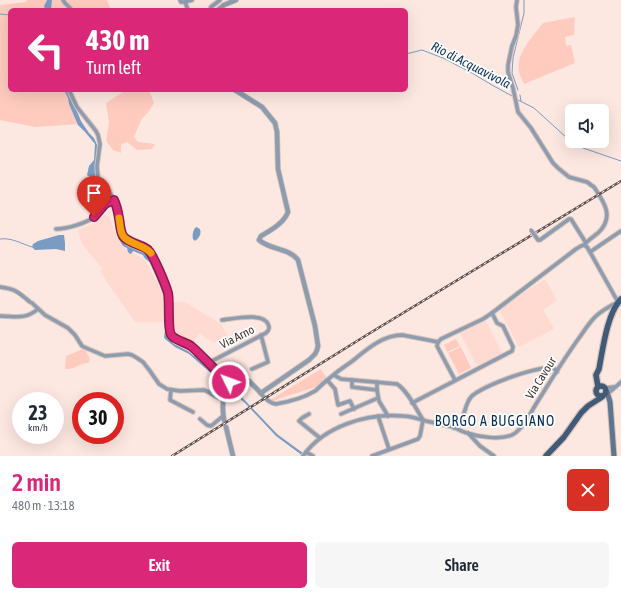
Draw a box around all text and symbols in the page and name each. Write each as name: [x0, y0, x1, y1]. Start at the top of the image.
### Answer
icon: left: [20, 24, 72, 76]
text: 430 m: [86, 24, 149, 56]
water label: Rio di Acquavivola: [429, 39, 513, 91]
text: Turn left: [86, 57, 141, 78]
map controls: [565, 104, 609, 148]
button: sound: [565, 104, 609, 148]
pin: [77, 176, 111, 217]
icon: arrive: [83, 182, 105, 204]
street label: Via Arno: [217, 322, 257, 352]
street label: Via Cavour: [523, 354, 560, 401]
position arrow: [208, 361, 250, 403]
speed limit sign: 30: [72, 392, 124, 444]
text: 23: [29, 401, 47, 424]
district label: BORGO A BUGGIANO: [435, 413, 555, 429]
text: km/h: [28, 422, 48, 433]
text: 2 min: [12, 469, 61, 496]
button: close: [567, 469, 609, 511]
text: 480 m · 13:18: [12, 498, 75, 513]
button: Exit: [12, 542, 307, 588]
button: Share: [315, 542, 609, 588]

